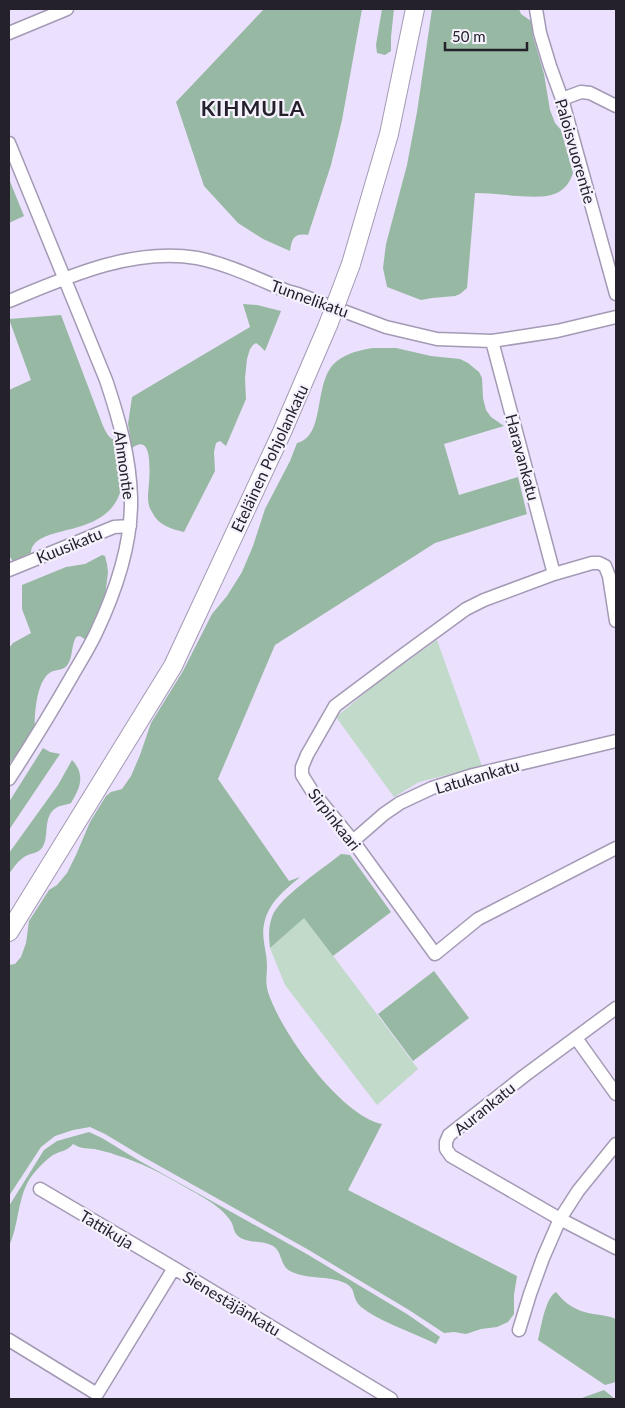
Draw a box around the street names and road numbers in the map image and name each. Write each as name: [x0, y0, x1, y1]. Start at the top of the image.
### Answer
street label: Paloisvuorentie: [552, 96, 600, 206]
street label: Tunnelikatu: [269, 275, 351, 321]
street label: Eteläinen Pohjolankatu: [226, 381, 312, 535]
street label: Haravankatu: [502, 412, 544, 502]
street label: Ahmontie: [111, 429, 139, 501]
street label: Kuusikatu: [33, 523, 105, 567]
street label: Latukankatu: [433, 755, 521, 797]
street label: Sirpinkaari: [305, 784, 365, 854]
street label: Aurankatu: [450, 1078, 518, 1138]
street label: Tattikuja: [77, 1206, 137, 1252]
street label: Sienestäjänkatu: [180, 1266, 284, 1340]

